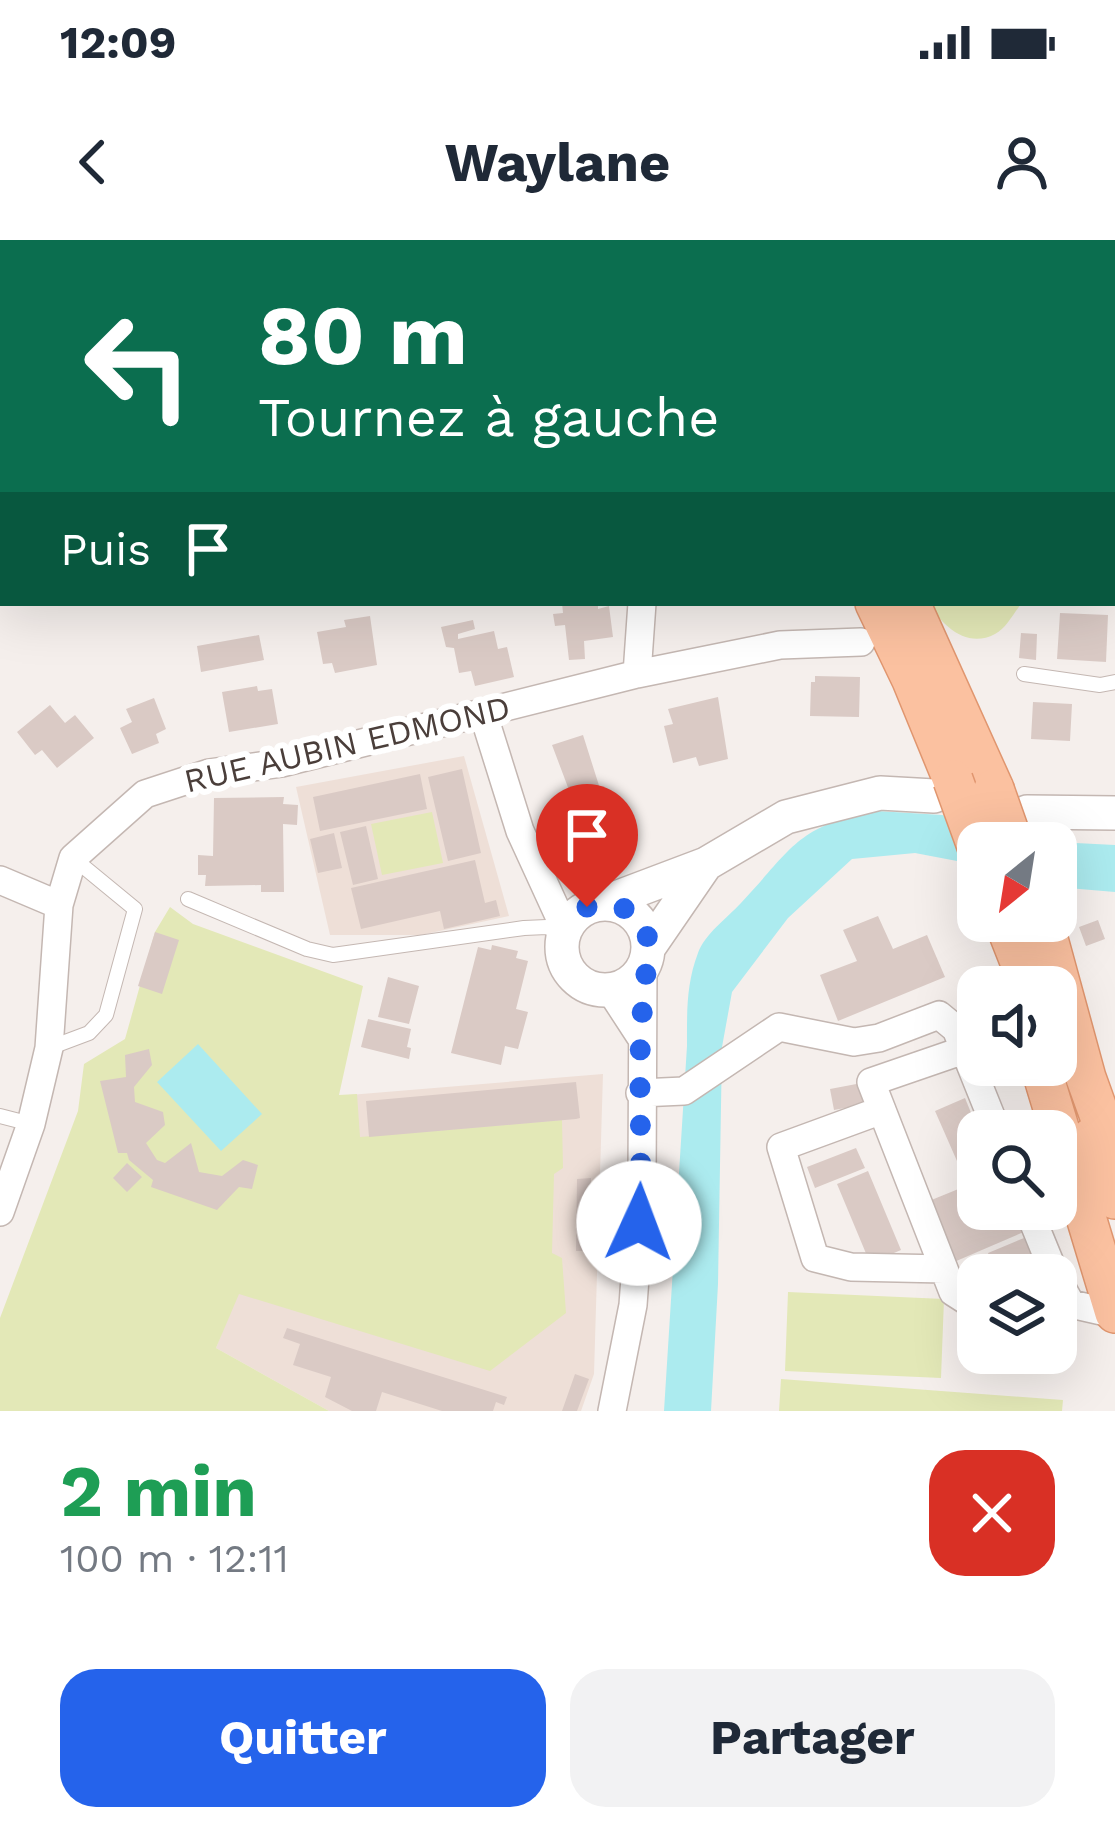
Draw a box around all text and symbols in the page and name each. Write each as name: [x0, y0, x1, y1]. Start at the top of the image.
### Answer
text: 12:09: [60, 16, 177, 69]
icon: back: [60, 129, 126, 195]
icon: person: [989, 129, 1055, 195]
text: Waylane: [445, 131, 670, 194]
text: 80 m: [258, 286, 468, 384]
icon: left: [60, 288, 216, 444]
text: Tournez à gauche: [258, 386, 719, 449]
icon: arrive: [175, 516, 241, 582]
text: Puis: [60, 523, 151, 576]
street label: RUE AUBIN EDMOND: [180, 688, 514, 800]
pin: [536, 784, 638, 907]
icon: arrive: [554, 802, 620, 868]
north arrow: [957, 822, 1077, 942]
map controls: [957, 822, 1077, 1374]
button: sound: [957, 966, 1077, 1086]
button: search: [957, 1110, 1077, 1230]
position arrow: [576, 1160, 702, 1286]
button: layers: [957, 1254, 1077, 1374]
text: 2 min: [60, 1449, 257, 1533]
button: close: [929, 1450, 1055, 1576]
text: 100 m · 12:11: [60, 1536, 289, 1581]
button: Quitter: [60, 1669, 546, 1807]
button: Partager: [570, 1669, 1055, 1807]

